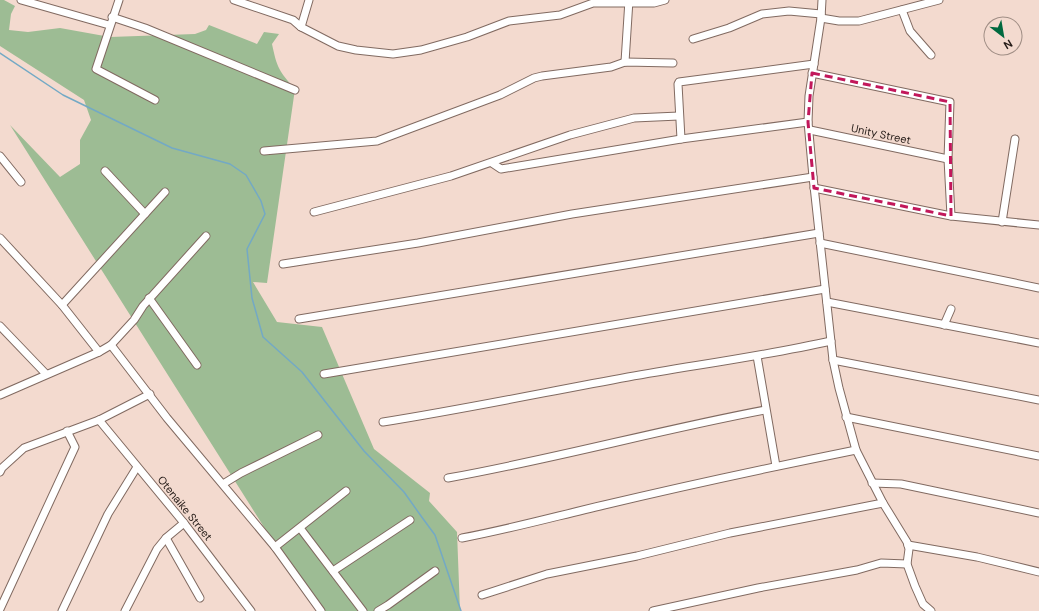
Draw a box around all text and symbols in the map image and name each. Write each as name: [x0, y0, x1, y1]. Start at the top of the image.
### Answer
north arrow: [983, 16, 1023, 56]
text: N: [1001, 37, 1015, 53]
street label: Unity Street: [850, 121, 912, 147]
street label: Otenaike Street: [155, 473, 215, 543]

